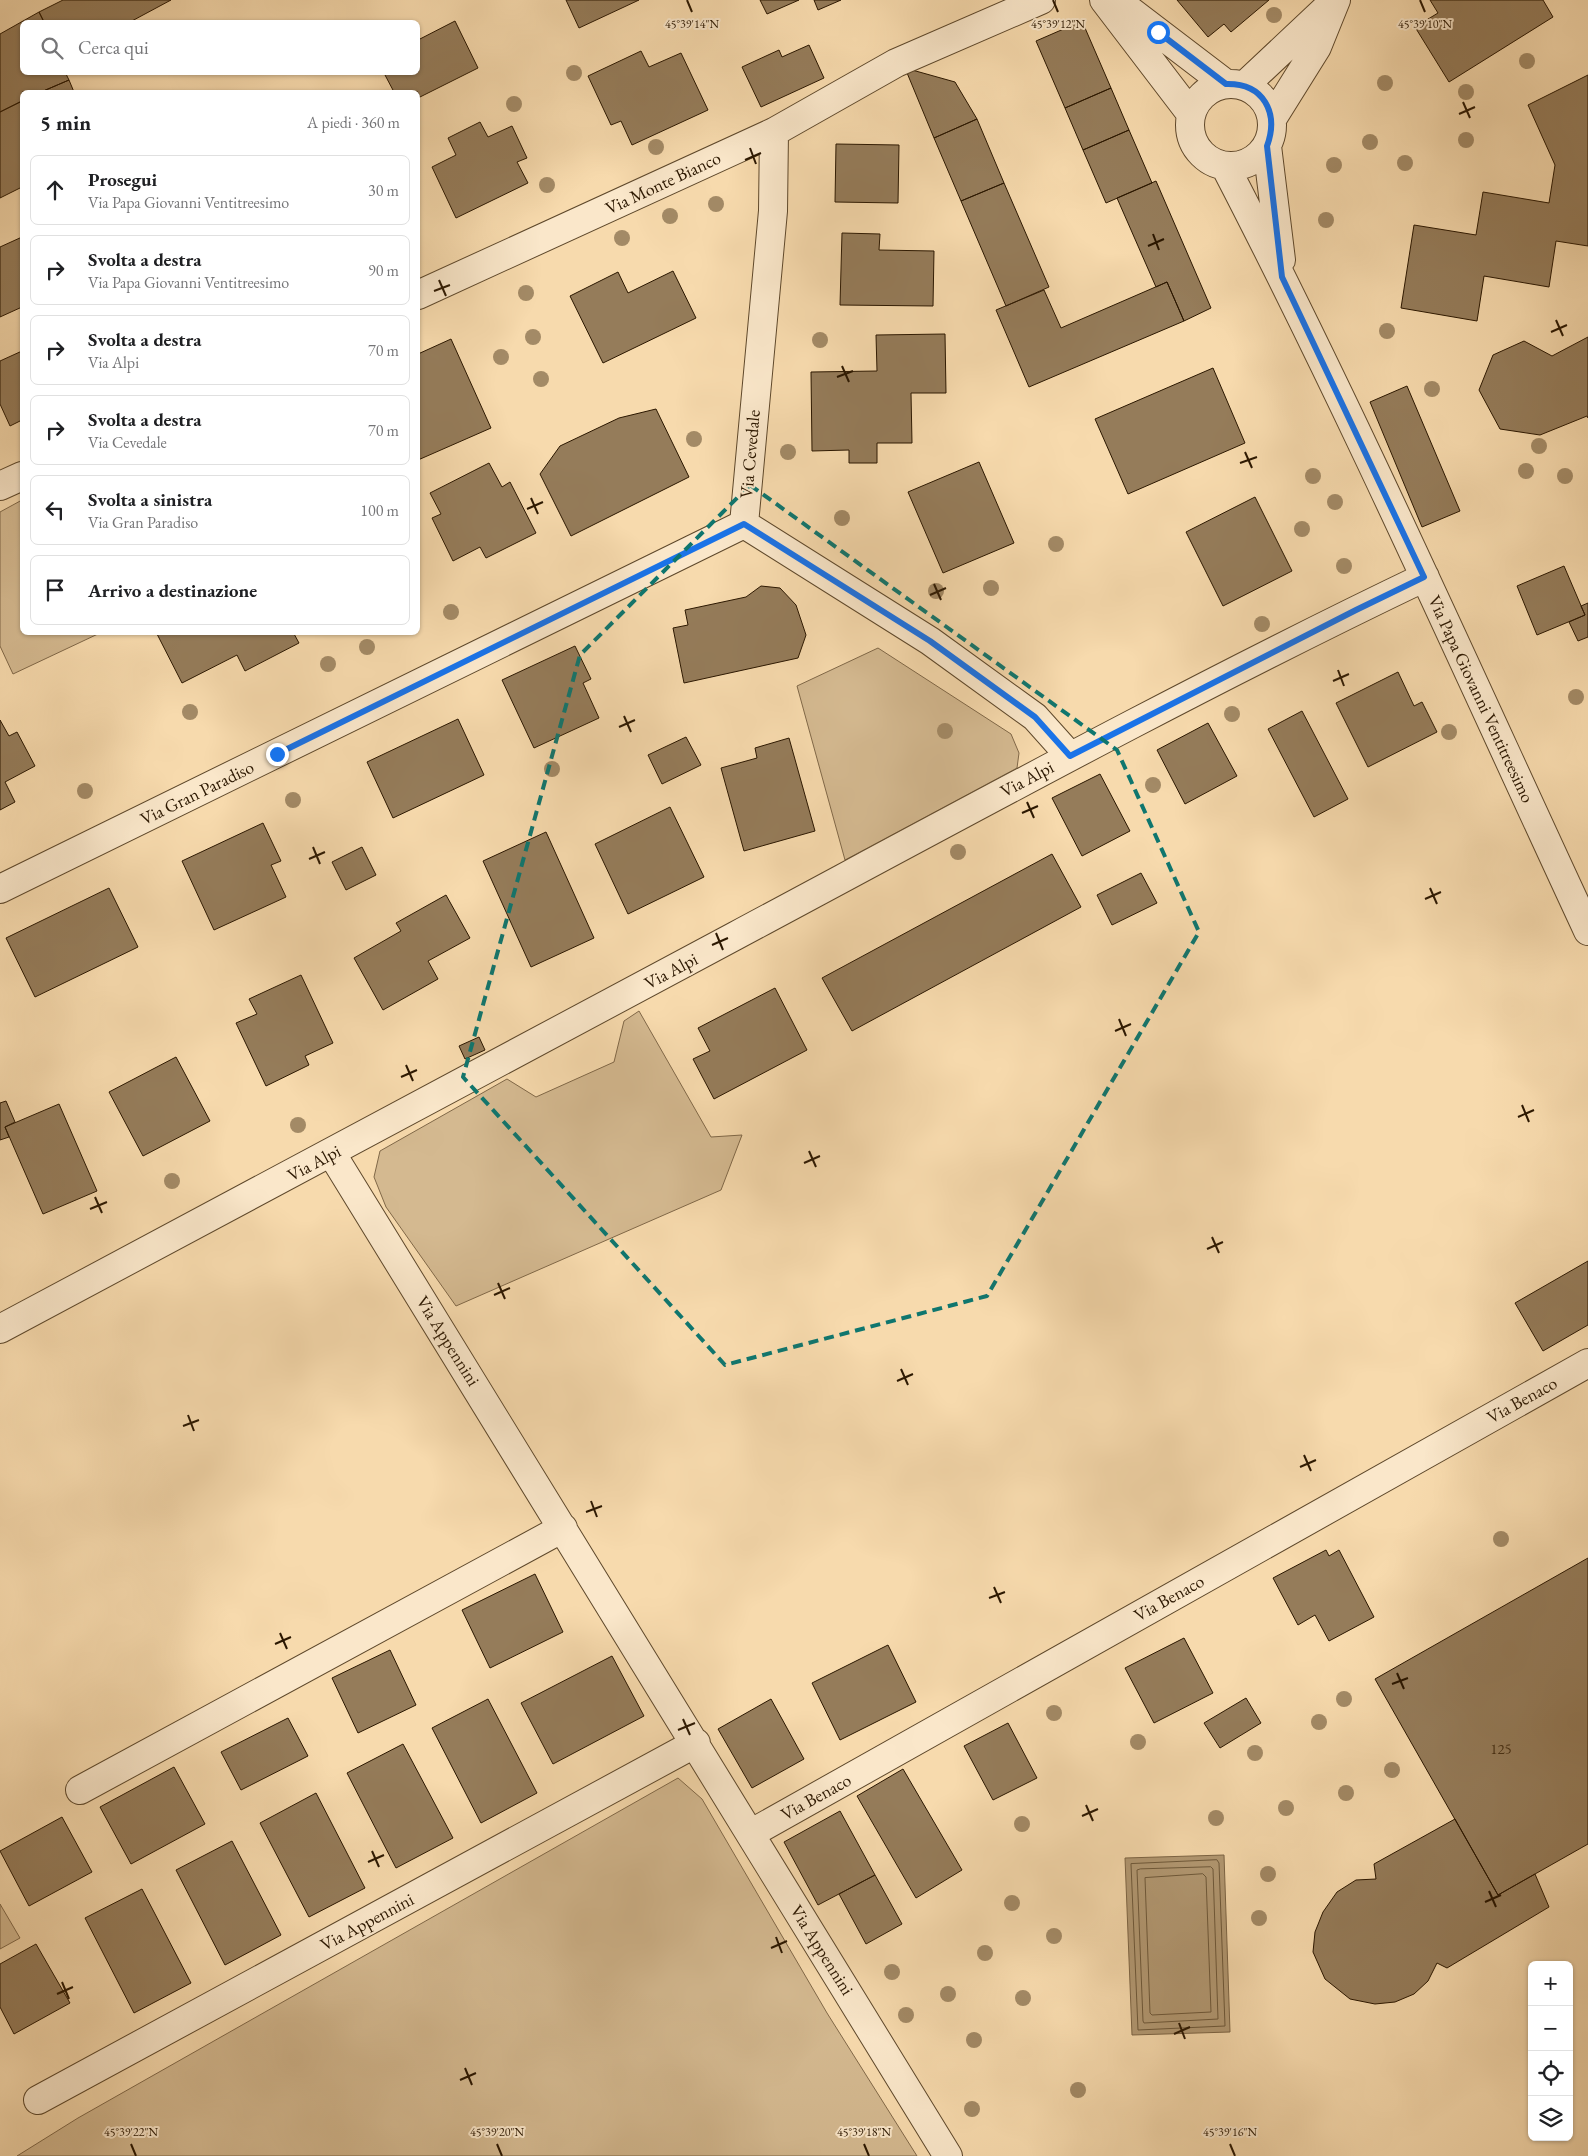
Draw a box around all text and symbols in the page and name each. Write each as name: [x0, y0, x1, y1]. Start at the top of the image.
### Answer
text: 45°39'14"N: [665, 16, 719, 32]
text: 45°39'12"N: [1031, 16, 1085, 32]
text: 45°39'10"N: [1398, 16, 1452, 32]
search box: [20, 20, 420, 75]
route start: [1147, 21, 1170, 44]
icon: search: [38, 34, 66, 62]
text: Cerca qui: [78, 35, 149, 60]
text: 5 min: [40, 109, 91, 136]
text: A piedi · 360 m: [307, 112, 400, 133]
street label: Via Monte Bianco: [601, 146, 724, 219]
text: Prosegui: [88, 167, 157, 192]
icon: ahead: [41, 176, 69, 204]
text: 30 m: [368, 180, 399, 201]
text: Via Papa Giovanni Ventitreesimo: [88, 192, 289, 213]
text: Svolta a destra: [88, 247, 202, 272]
icon: right: [41, 256, 69, 284]
text: 90 m: [368, 260, 399, 281]
text: Via Papa Giovanni Ventitreesimo: [88, 272, 289, 293]
text: Svolta a destra: [88, 327, 202, 352]
icon: right: [41, 336, 69, 364]
text: 70 m: [368, 340, 399, 361]
text: Via Alpi: [88, 352, 139, 373]
text: Svolta a destra: [88, 407, 202, 432]
street label: Via Cevedale: [734, 409, 765, 499]
icon: right: [41, 416, 69, 444]
text: 70 m: [368, 420, 399, 441]
text: Via Cevedale: [88, 432, 167, 453]
text: Svolta a sinistra: [88, 487, 212, 512]
icon: left: [41, 496, 69, 524]
text: 100 m: [360, 500, 399, 521]
text: Via Gran Paradiso: [88, 512, 198, 533]
icon: arrive: [41, 576, 69, 604]
text: Arrivo a destinazione: [88, 578, 257, 603]
street label: Via Papa Giovanni Ventitreesimo: [1423, 591, 1540, 806]
route end: [266, 743, 289, 766]
street label: Via Gran Paradiso: [136, 755, 258, 830]
street label: Via Alpi: [996, 755, 1058, 802]
street label: Via Alpi: [640, 947, 702, 994]
street label: Via Alpi: [283, 1139, 345, 1186]
street label: Via Appennini: [412, 1291, 486, 1391]
street label: Via Benaco: [1482, 1371, 1561, 1428]
street label: Via Benaco: [1129, 1569, 1208, 1626]
house number: 125: [1490, 1739, 1512, 1758]
street label: Via Benaco: [776, 1768, 855, 1825]
street label: Via Appennini: [316, 1887, 418, 1956]
street label: Via Appennini: [786, 1900, 860, 2000]
map controls: [1528, 1961, 1573, 2141]
button: +: [1528, 1961, 1573, 2006]
button: −: [1528, 2006, 1573, 2051]
button: locate: [1528, 2051, 1573, 2096]
button: layers: [1528, 2096, 1573, 2141]
text: 45°39'22"N: [104, 2124, 158, 2140]
text: 45°39'20"N: [470, 2124, 524, 2140]
text: 45°39'18"N: [837, 2124, 891, 2140]
text: 45°39'16"N: [1203, 2124, 1257, 2140]

